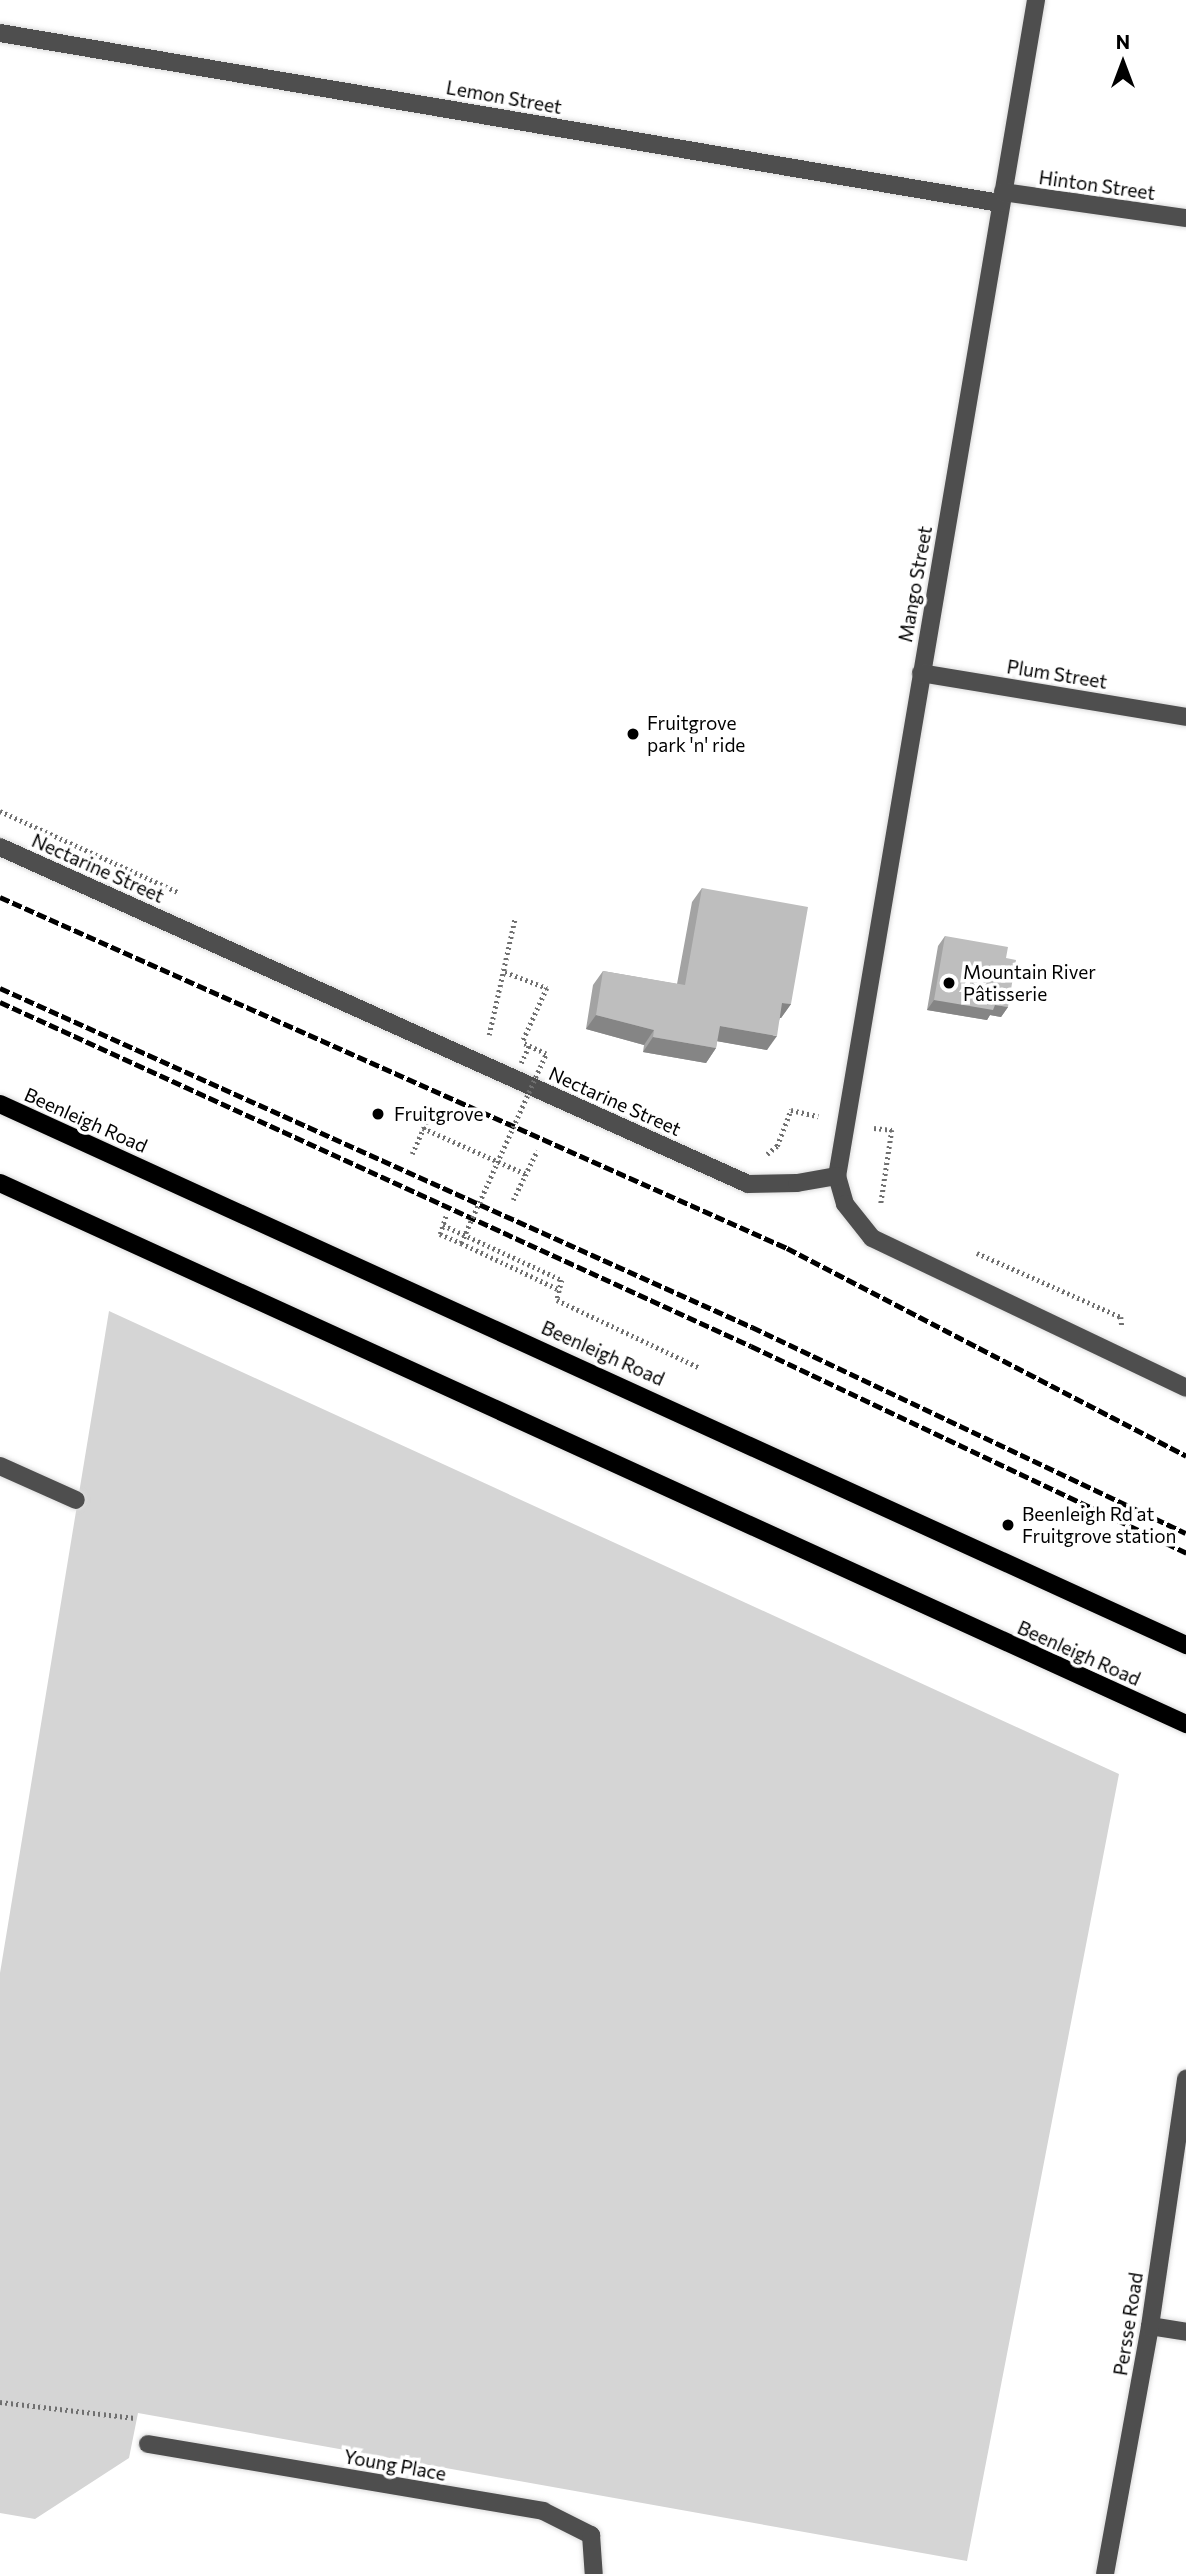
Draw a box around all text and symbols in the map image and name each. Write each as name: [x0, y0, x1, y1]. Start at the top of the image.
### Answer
north arrow: [1088, 28, 1158, 98]
text: N: [1116, 30, 1130, 53]
street label: Lemon Street: [444, 76, 564, 118]
street label: Hinton Street: [1037, 166, 1157, 204]
street label: Mango Street: [894, 524, 936, 644]
street label: Plum Street: [1005, 655, 1109, 693]
place label: Fruitgrove park 'n' ride: [647, 712, 745, 756]
marker: Fruitgrove park 'n' ride: [625, 726, 641, 742]
street label: Nectarine Street: [28, 829, 168, 907]
place label: Mountain River Pâtisserie: [963, 961, 1096, 1005]
marker: Mountain River Pâtisserie: [941, 975, 957, 991]
street label: Nectarine Street: [545, 1062, 685, 1140]
street label: Beenleigh Road: [21, 1083, 151, 1157]
place label: Fruitgrove: [394, 1103, 484, 1125]
marker: Fruitgrove: [368, 1104, 388, 1124]
street label: Beenleigh Road: [538, 1316, 668, 1390]
place label: Beenleigh Rd at Fruitgrove station: [1022, 1503, 1176, 1547]
marker: Beenleigh Rd at Fruitgrove station: [1000, 1517, 1016, 1533]
street label: Beenleigh Road: [1014, 1616, 1144, 1690]
street label: Persse Road: [1109, 2271, 1147, 2377]
street label: Young Place: [342, 2445, 448, 2485]

